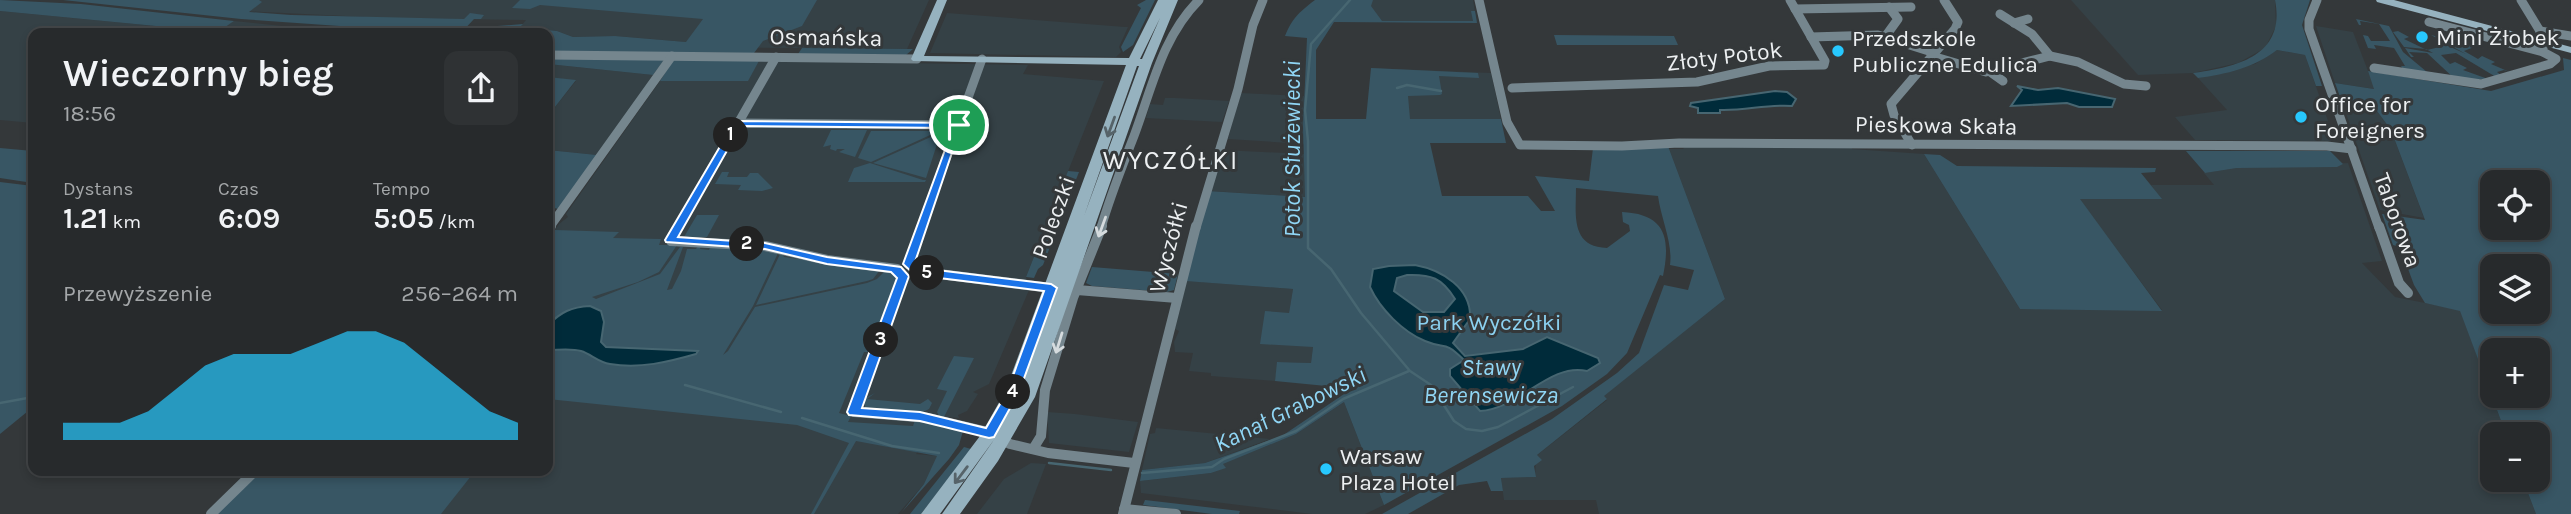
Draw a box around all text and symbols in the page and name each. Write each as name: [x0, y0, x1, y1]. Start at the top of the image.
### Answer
street label: Osmańska: [769, 23, 883, 52]
place label: Mini Żłobek: [2436, 24, 2560, 51]
place label: Przedszkole Publiczne Edulica: [1852, 25, 2038, 78]
marker: Mini Żłobek: [2414, 29, 2430, 45]
street label: Złoty Potok: [1664, 36, 1784, 77]
marker: Przedszkole Publiczne Edulica: [1830, 43, 1846, 59]
text: Wieczorny bieg: [63, 51, 334, 96]
button: share: [444, 51, 518, 125]
water label: Potok Służewiecki: [1278, 60, 1306, 238]
place label: Office for Foreigners: [2315, 91, 2425, 144]
pin: [929, 95, 989, 155]
text: 18:56: [63, 100, 116, 127]
icon: arrive: [940, 106, 978, 144]
marker: Office for Foreigners: [2293, 109, 2309, 125]
street label: Pieskowa Skała: [1855, 111, 2017, 140]
one-way arrow: [1103, 115, 1116, 137]
pin: 1: [714, 118, 748, 152]
text: 1: [727, 123, 734, 145]
district label: WYCZÓŁKI: [1103, 144, 1239, 176]
street label: Taborowa: [2368, 169, 2427, 271]
map controls: [2480, 170, 2550, 492]
button: locate: [2480, 170, 2550, 240]
street label: Poleczki: [1026, 172, 1081, 262]
text: Dystans: [63, 178, 133, 200]
text: Czas: [218, 178, 259, 200]
text: Tempo: [373, 178, 430, 200]
street label: Wyczółki: [1143, 199, 1194, 295]
text: 1.21: [63, 200, 108, 236]
text: 6:09: [218, 200, 280, 236]
text: 5:05: [373, 200, 434, 236]
text: km: [108, 211, 141, 233]
text: /km: [434, 211, 475, 233]
one-way arrow: [1095, 216, 1107, 238]
pin: 2: [730, 226, 764, 262]
text: 2: [741, 232, 752, 254]
button: layers: [2480, 254, 2550, 324]
pin: 5: [909, 256, 944, 290]
text: 5: [921, 261, 932, 283]
text: Przewyższenie: [63, 280, 212, 307]
text: 256–264 m: [401, 280, 518, 307]
park label: Park Wyczółki: [1416, 309, 1562, 336]
pin: 3: [864, 322, 898, 358]
text: 3: [875, 328, 886, 350]
one-way arrow: [1052, 331, 1064, 353]
button: +: [2480, 338, 2550, 408]
water label: Stawy Berensewicza: [1424, 353, 1558, 409]
water label: Kanał Grabowski: [1209, 360, 1371, 458]
pin: 4: [996, 374, 1030, 410]
text: 4: [1007, 380, 1018, 402]
button: −: [2480, 422, 2550, 492]
place label: Warsaw Plaza Hotel: [1340, 443, 1456, 496]
marker: Warsaw Plaza Hotel: [1318, 461, 1334, 477]
one-way arrow: [953, 465, 968, 483]

